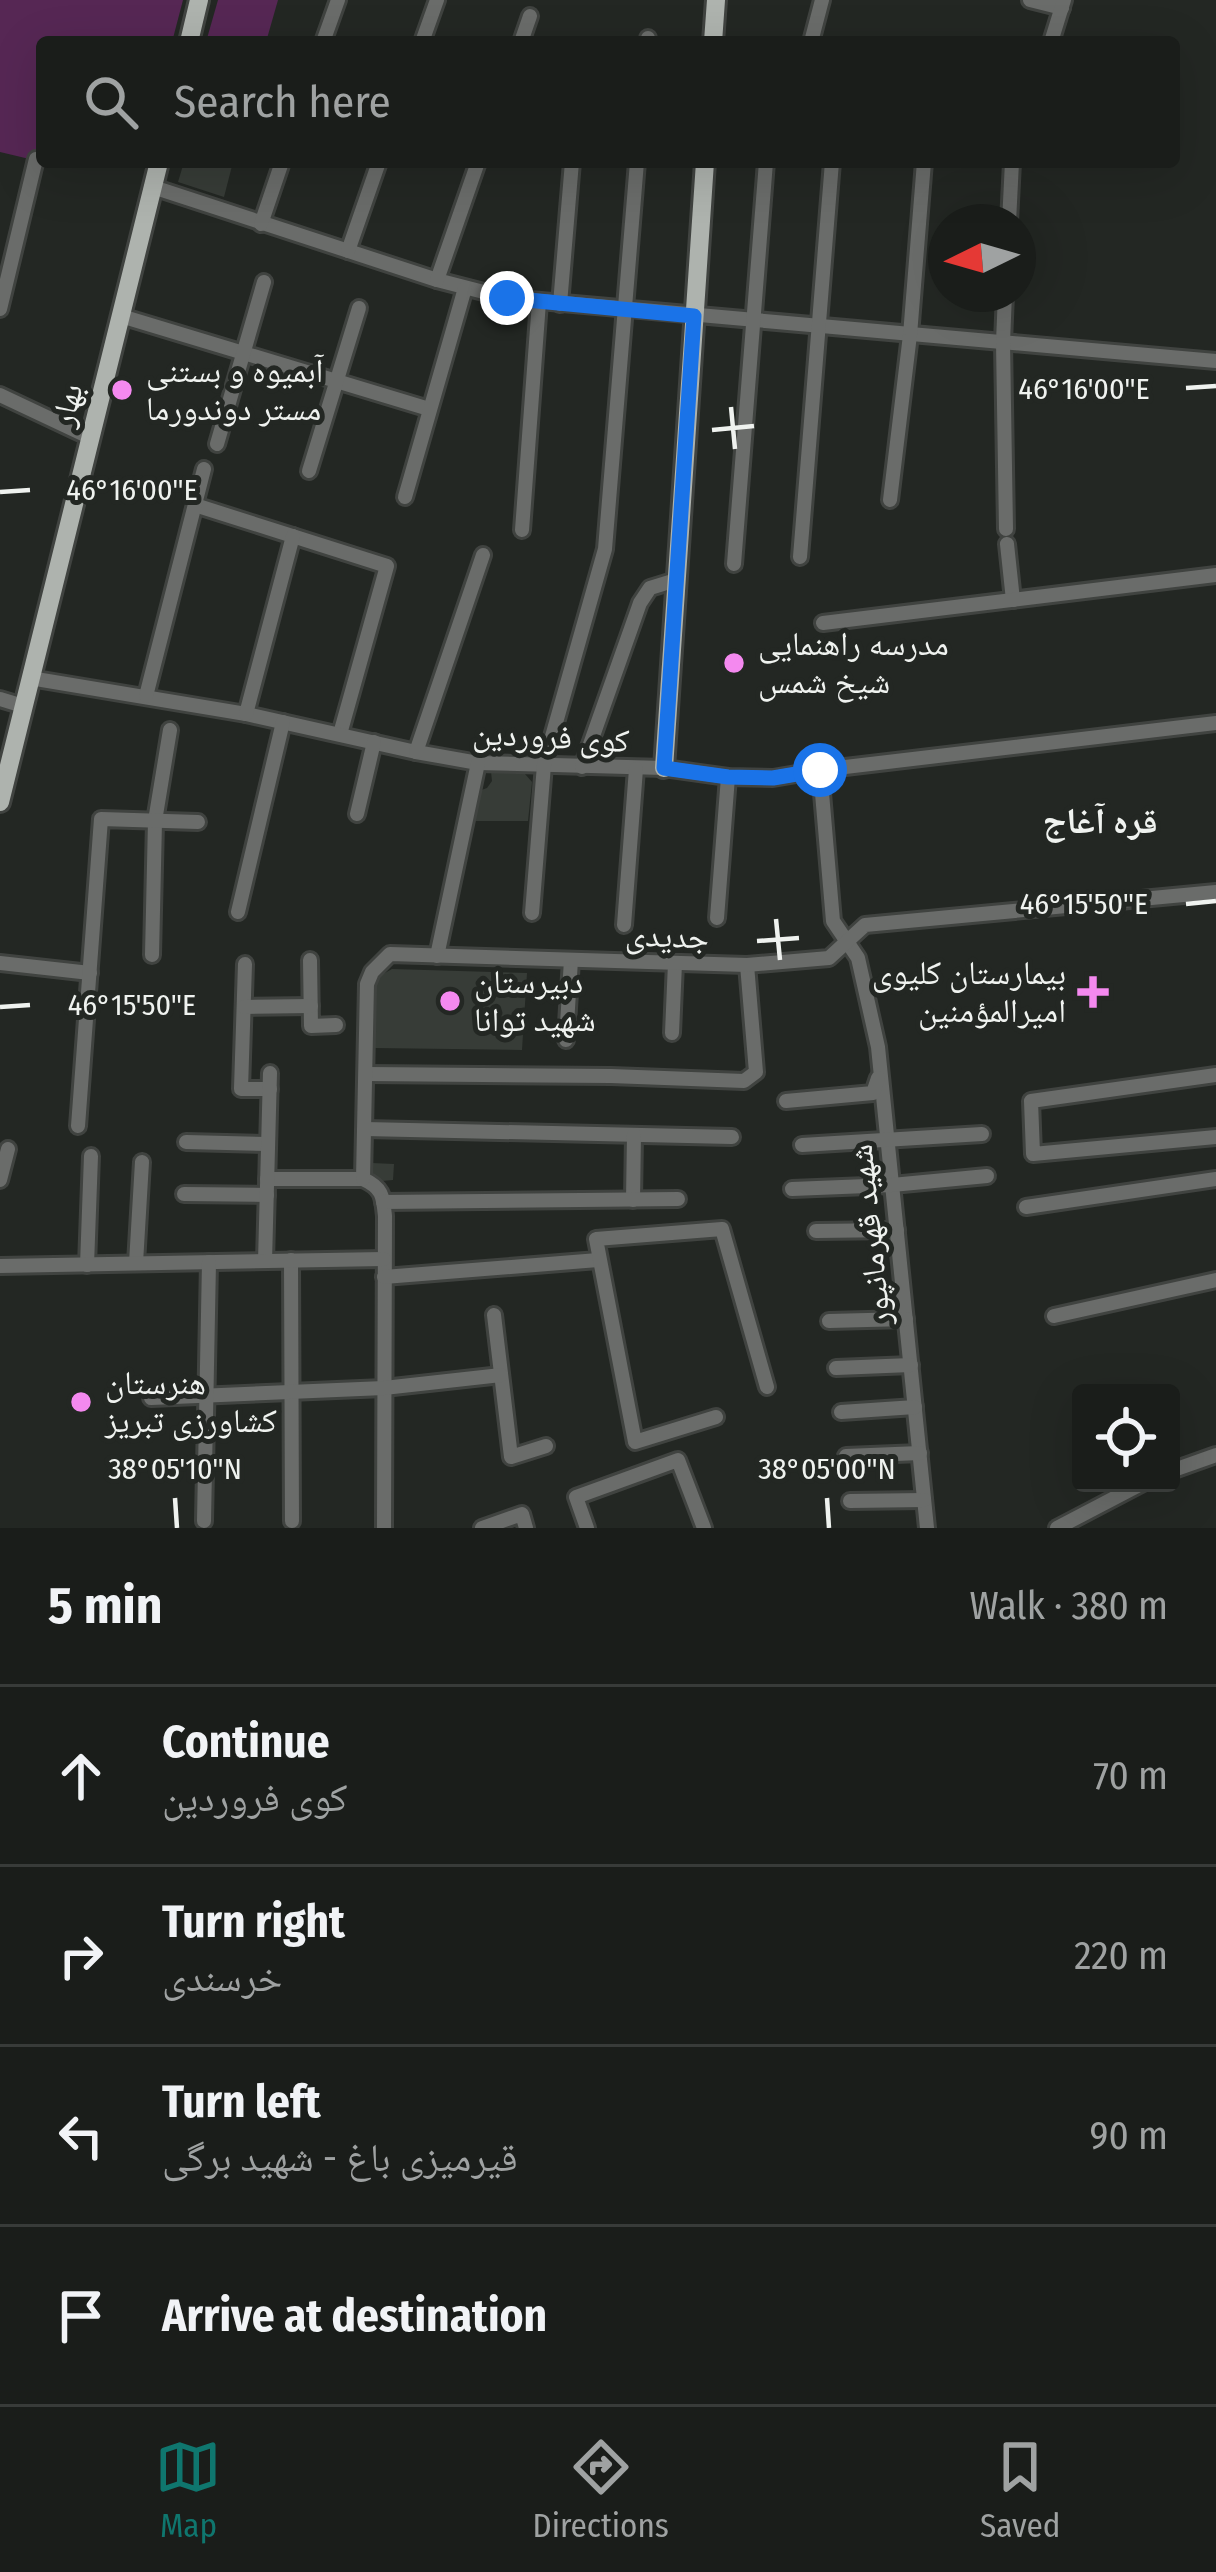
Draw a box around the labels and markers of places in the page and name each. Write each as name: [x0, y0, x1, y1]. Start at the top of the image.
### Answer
place label: آبمیوه و بستنی مستر دوندورما: [146, 351, 325, 429]
marker: آبمیوه و بستنی مستر دوندورما: [109, 377, 135, 403]
place label: مدرسه راهنمایی شیخ شمس: [758, 624, 949, 703]
marker: مدرسه راهنمایی شیخ شمس: [721, 650, 747, 676]
place label: بیمارستان کلیوی امیرالمؤمنین: [872, 953, 1066, 1031]
place label: دبیرستان شهید توانا: [474, 962, 596, 1040]
marker: بیمارستان کلیوی امیرالمؤمنین: [1077, 976, 1109, 1008]
marker: دبیرستان شهید توانا: [437, 988, 463, 1014]
place label: هنرستان کشاورزی تبریز: [104, 1363, 277, 1441]
marker: هنرستان کشاورزی تبریز: [68, 1389, 94, 1415]

